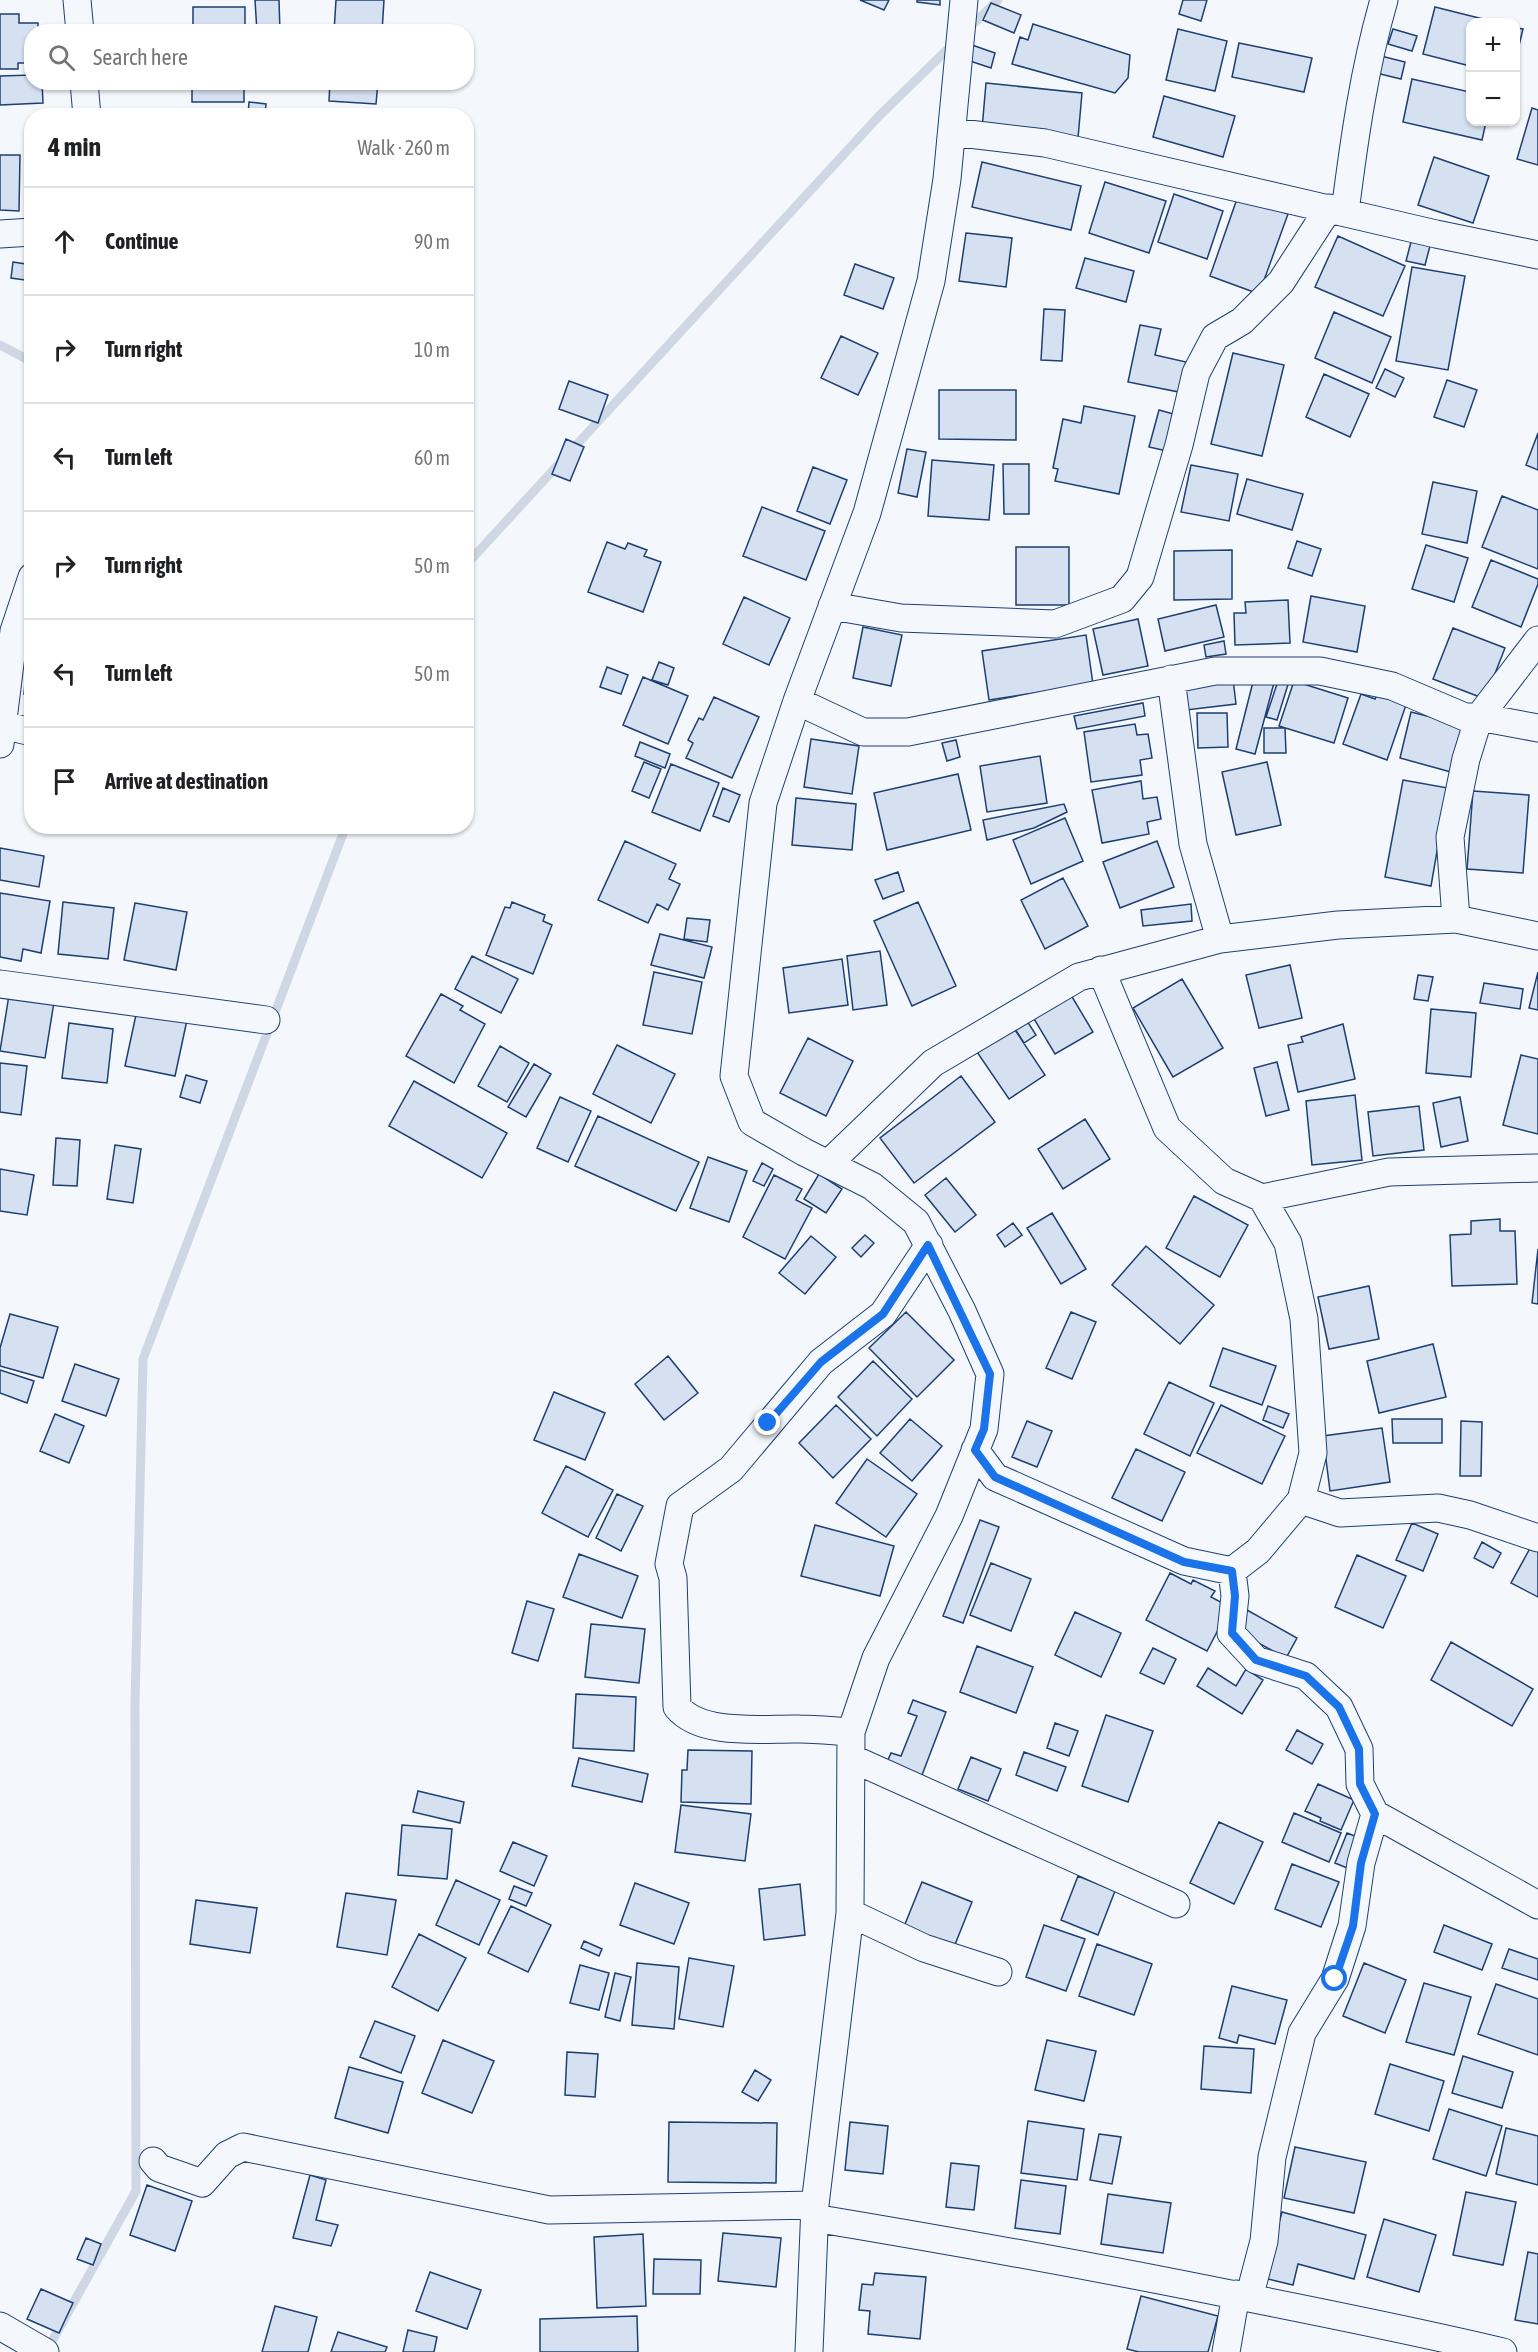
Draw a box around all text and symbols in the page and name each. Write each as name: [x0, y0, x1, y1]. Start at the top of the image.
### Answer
map controls: [1466, 18, 1520, 126]
button: +: [1466, 18, 1520, 72]
search box: [24, 24, 474, 90]
icon: search: [45, 41, 78, 74]
text: Search here: [93, 44, 188, 70]
button: −: [1466, 72, 1520, 126]
text: 4 min: [48, 132, 101, 162]
text: Walk · 260 m: [358, 136, 450, 159]
icon: ahead: [48, 225, 81, 258]
text: Continue: [105, 228, 179, 254]
text: 90 m: [414, 230, 450, 253]
icon: right: [48, 333, 81, 366]
text: Turn right: [105, 336, 182, 362]
text: 10 m: [414, 338, 450, 361]
icon: left: [48, 441, 81, 474]
text: Turn left: [105, 444, 172, 470]
text: 60 m: [414, 446, 450, 469]
icon: right: [48, 549, 81, 582]
text: Turn right: [105, 552, 182, 578]
text: 50 m: [414, 554, 450, 577]
icon: left: [48, 657, 81, 690]
text: Turn left: [105, 660, 172, 686]
text: 50 m: [414, 662, 450, 685]
icon: arrive: [48, 765, 81, 798]
text: Arrive at destination: [105, 768, 268, 794]
route end: [754, 1409, 780, 1435]
route start: [1321, 1965, 1347, 1991]

